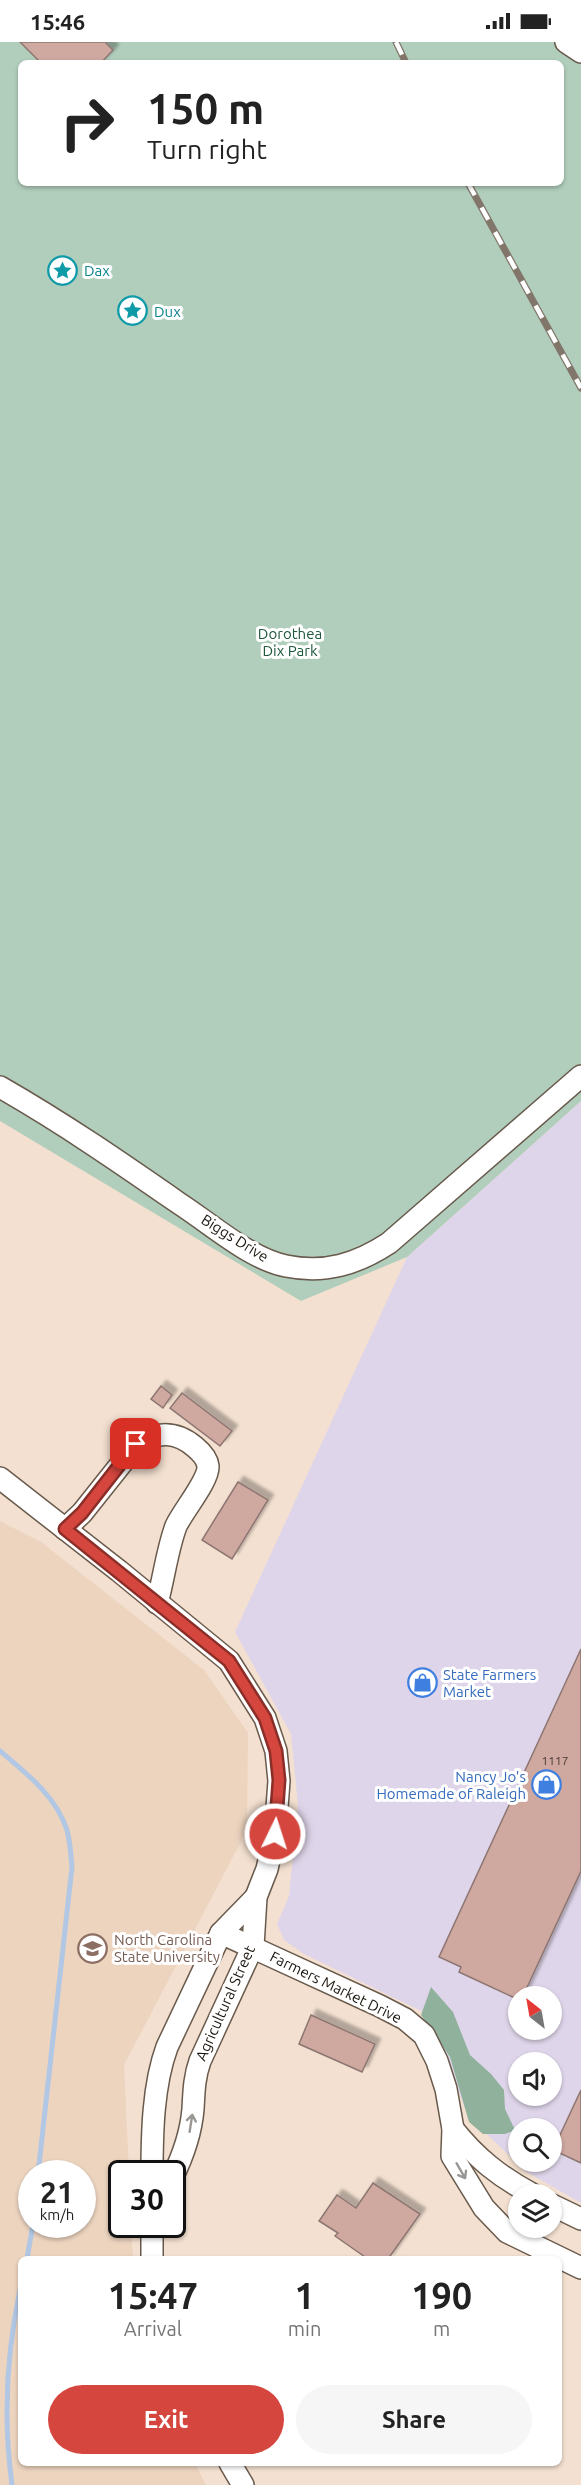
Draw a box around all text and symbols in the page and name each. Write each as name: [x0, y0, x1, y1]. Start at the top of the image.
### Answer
text: 15:46: [30, 9, 85, 34]
icon: right: [48, 84, 126, 162]
text: 150 m: [147, 85, 264, 132]
text: Turn right: [147, 134, 267, 164]
place icon: Dax: [47, 254, 79, 286]
place label: Dax: [84, 262, 110, 279]
place icon: Dux: [117, 295, 149, 327]
place label: Dux: [154, 303, 181, 320]
park label: Dorothea Dix Park: [258, 625, 322, 659]
street label: Biggs Drive: [198, 1211, 272, 1265]
pin: [110, 1418, 161, 1469]
icon: arrive: [119, 1427, 152, 1460]
place label: State Farmers Market: [443, 1666, 536, 1700]
shop icon: State Farmers Market: [406, 1667, 438, 1699]
house number: 1117: [541, 1754, 569, 1767]
place label: Nancy Jo's Homemade of Raleigh: [376, 1768, 526, 1802]
shop icon: Nancy Jo's Homemade of Raleigh: [531, 1769, 563, 1801]
position arrow: [243, 1802, 307, 1866]
place label: North Carolina State University: [114, 1931, 220, 1965]
school or university icon: North Carolina State University: [77, 1932, 109, 1964]
street label: Agricultural Street: [192, 1943, 258, 2063]
street label: Farmers Market Drive: [267, 1948, 405, 2026]
north arrow: [508, 1986, 562, 2040]
map controls: [508, 1986, 562, 2238]
button: sound: [508, 2052, 562, 2106]
one-way arrow: [186, 2113, 197, 2133]
button: search: [508, 2118, 562, 2172]
speed limit sign: 30: [108, 2160, 186, 2238]
one-way arrow: [455, 2162, 467, 2179]
text: 21: [40, 2175, 74, 2209]
button: layers: [508, 2184, 562, 2238]
text: km/h: [40, 2206, 74, 2223]
text: 15:47: [108, 2275, 198, 2316]
text: 1: [294, 2275, 315, 2316]
text: 190: [411, 2275, 472, 2316]
text: Arrival: [124, 2317, 182, 2340]
text: min: [288, 2317, 321, 2340]
text: m: [433, 2317, 450, 2340]
button: Exit: [48, 2385, 284, 2454]
button: Share: [296, 2385, 532, 2454]

